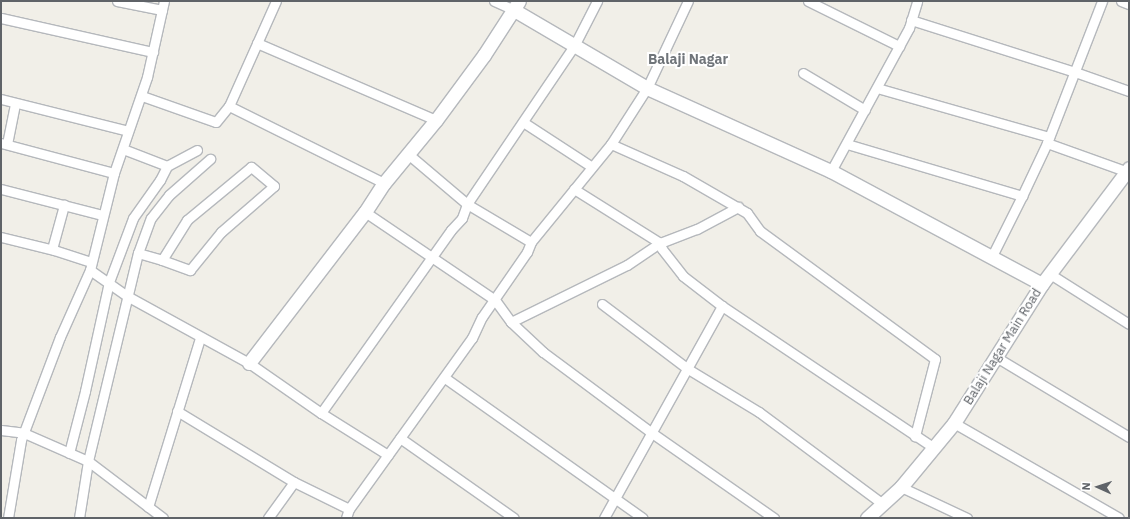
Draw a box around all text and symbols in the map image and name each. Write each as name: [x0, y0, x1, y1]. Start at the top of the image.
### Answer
district label: Balaji Nagar: [648, 51, 728, 67]
street label: Balaji Nagar Main Road: [961, 286, 1045, 408]
north arrow: [1078, 467, 1118, 507]
text: N: [1079, 482, 1093, 491]

